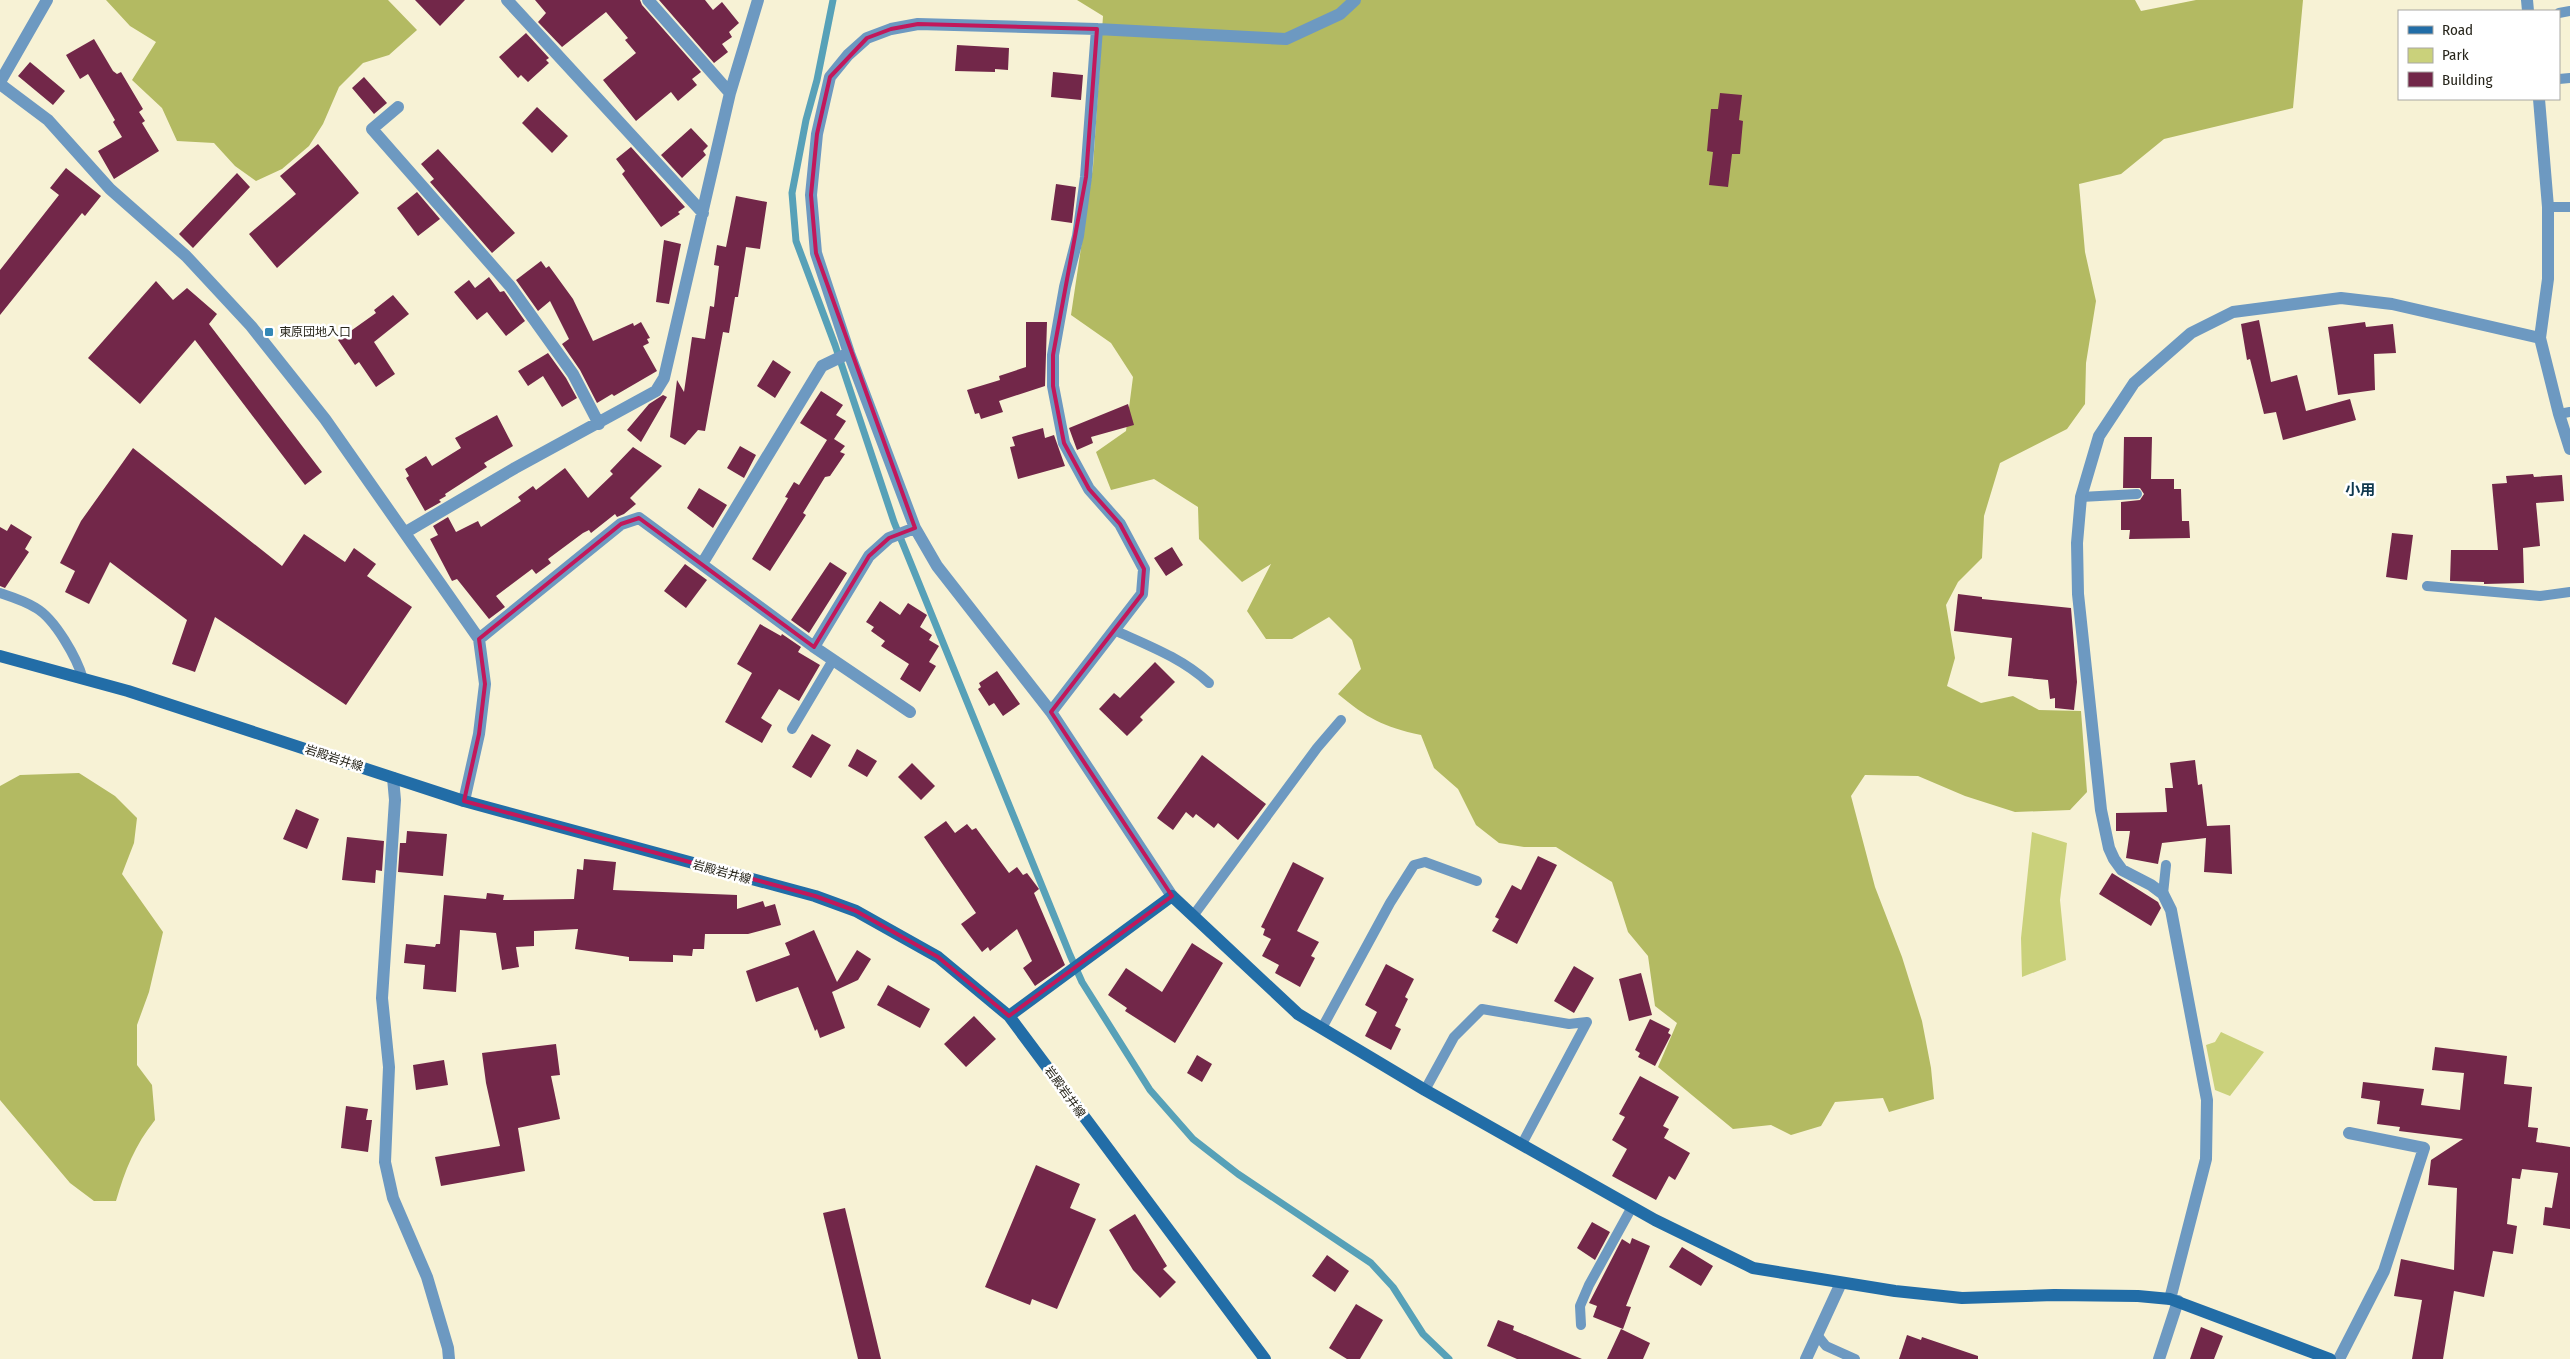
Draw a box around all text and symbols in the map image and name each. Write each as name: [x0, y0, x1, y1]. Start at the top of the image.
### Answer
legend: [2398, 10, 2560, 100]
text: Road: [2442, 21, 2473, 39]
text: Park: [2442, 46, 2469, 64]
text: Building: [2442, 71, 2493, 89]
place label: 東原団地入口: [279, 325, 351, 339]
marker: 東原団地入口: [263, 326, 275, 338]
district label: 小用: [2345, 481, 2375, 499]
street label: 岩殿岩井線: [303, 742, 365, 774]
street label: 岩殿岩井線: [691, 857, 753, 887]
street label: 岩殿岩井線: [1042, 1064, 1088, 1120]

